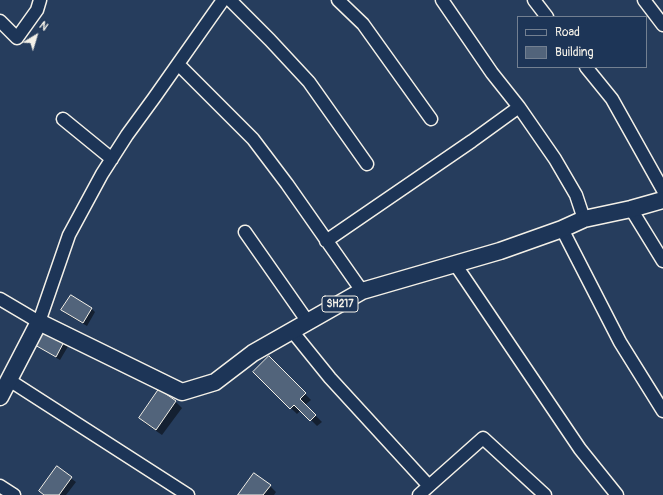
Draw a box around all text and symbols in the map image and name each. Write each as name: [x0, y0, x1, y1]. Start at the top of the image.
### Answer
north arrow: [16, 16, 56, 56]
legend: [517, 16, 647, 68]
text: N: [37, 19, 51, 34]
text: Road: [555, 25, 580, 40]
text: Building: [555, 45, 594, 60]
road number: SH217: [322, 296, 358, 312]

